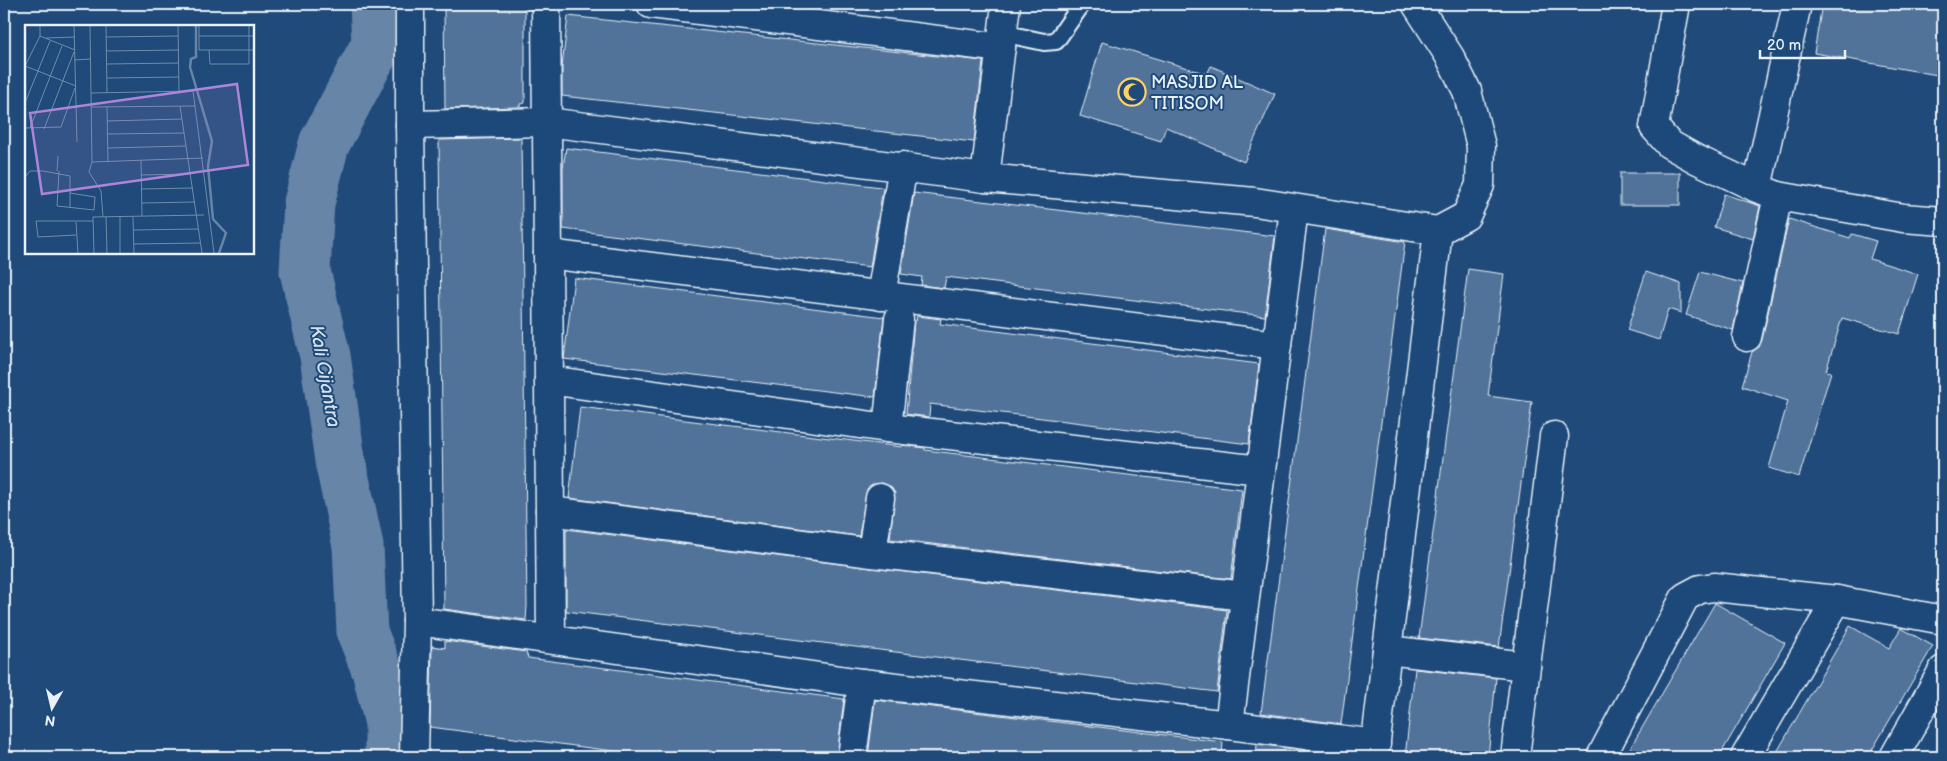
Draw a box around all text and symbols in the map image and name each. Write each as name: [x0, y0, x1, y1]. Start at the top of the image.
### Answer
inset map: [25, 25, 254, 254]
scale bar: [1760, 28, 1844, 60]
text: 20 m: [1767, 36, 1801, 55]
place label: MASJID AL TITISOM: [1151, 72, 1244, 114]
mosque icon: MASJID AL TITISOM: [1117, 77, 1147, 107]
water label: Kali Cijantra: [304, 323, 345, 429]
north arrow: [28, 684, 78, 734]
text: N: [44, 711, 57, 730]

